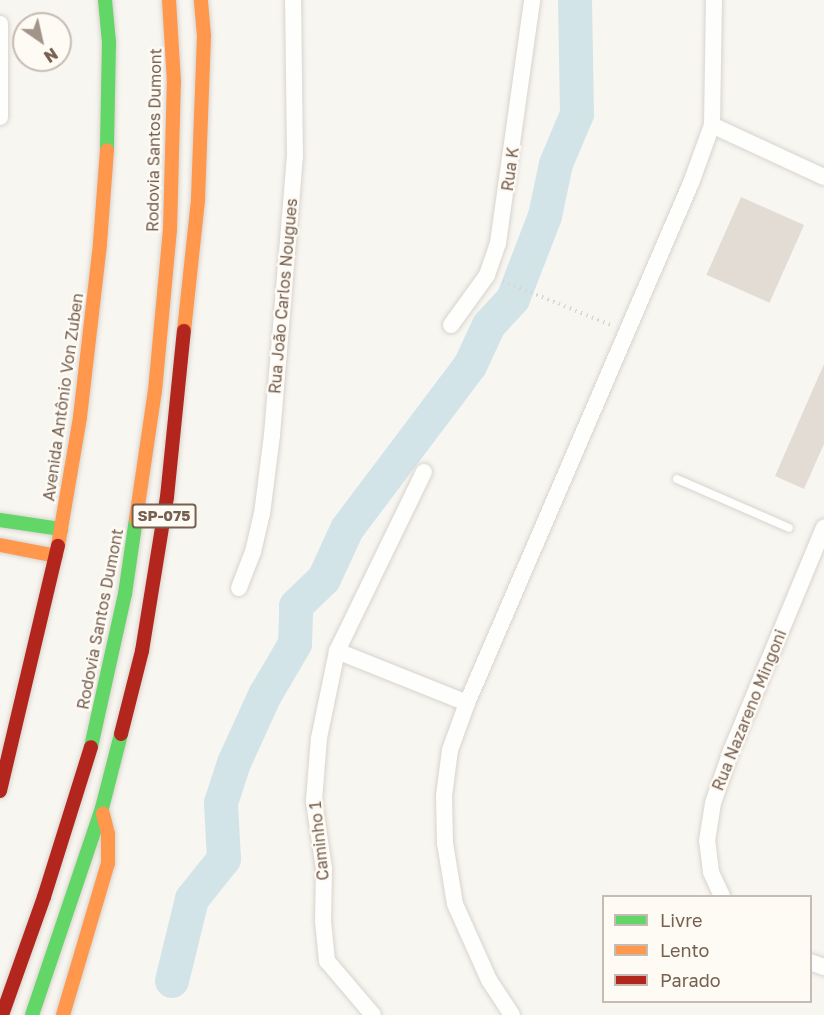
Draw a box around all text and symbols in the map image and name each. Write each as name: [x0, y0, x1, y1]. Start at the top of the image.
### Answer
north arrow: [12, 12, 72, 72]
text: N: [40, 44, 62, 67]
street label: Rodovia Santos Dumont: [143, 48, 165, 232]
street label: Rua K: [497, 146, 523, 192]
street label: Rua João Carlos Nougues: [265, 197, 301, 395]
street label: Avenida Antônio Von Zuben: [39, 292, 87, 502]
road number: SP-075: [131, 504, 197, 528]
street label: Rodovia Santos Dumont: [73, 527, 127, 711]
street label: Rua Nazareno Mingoni: [708, 627, 790, 793]
street label: Caminho 1: [305, 801, 333, 881]
legend: [602, 895, 812, 1003]
text: Livre: [660, 909, 702, 931]
text: Lento: [660, 939, 709, 961]
text: Parado: [660, 969, 721, 991]

